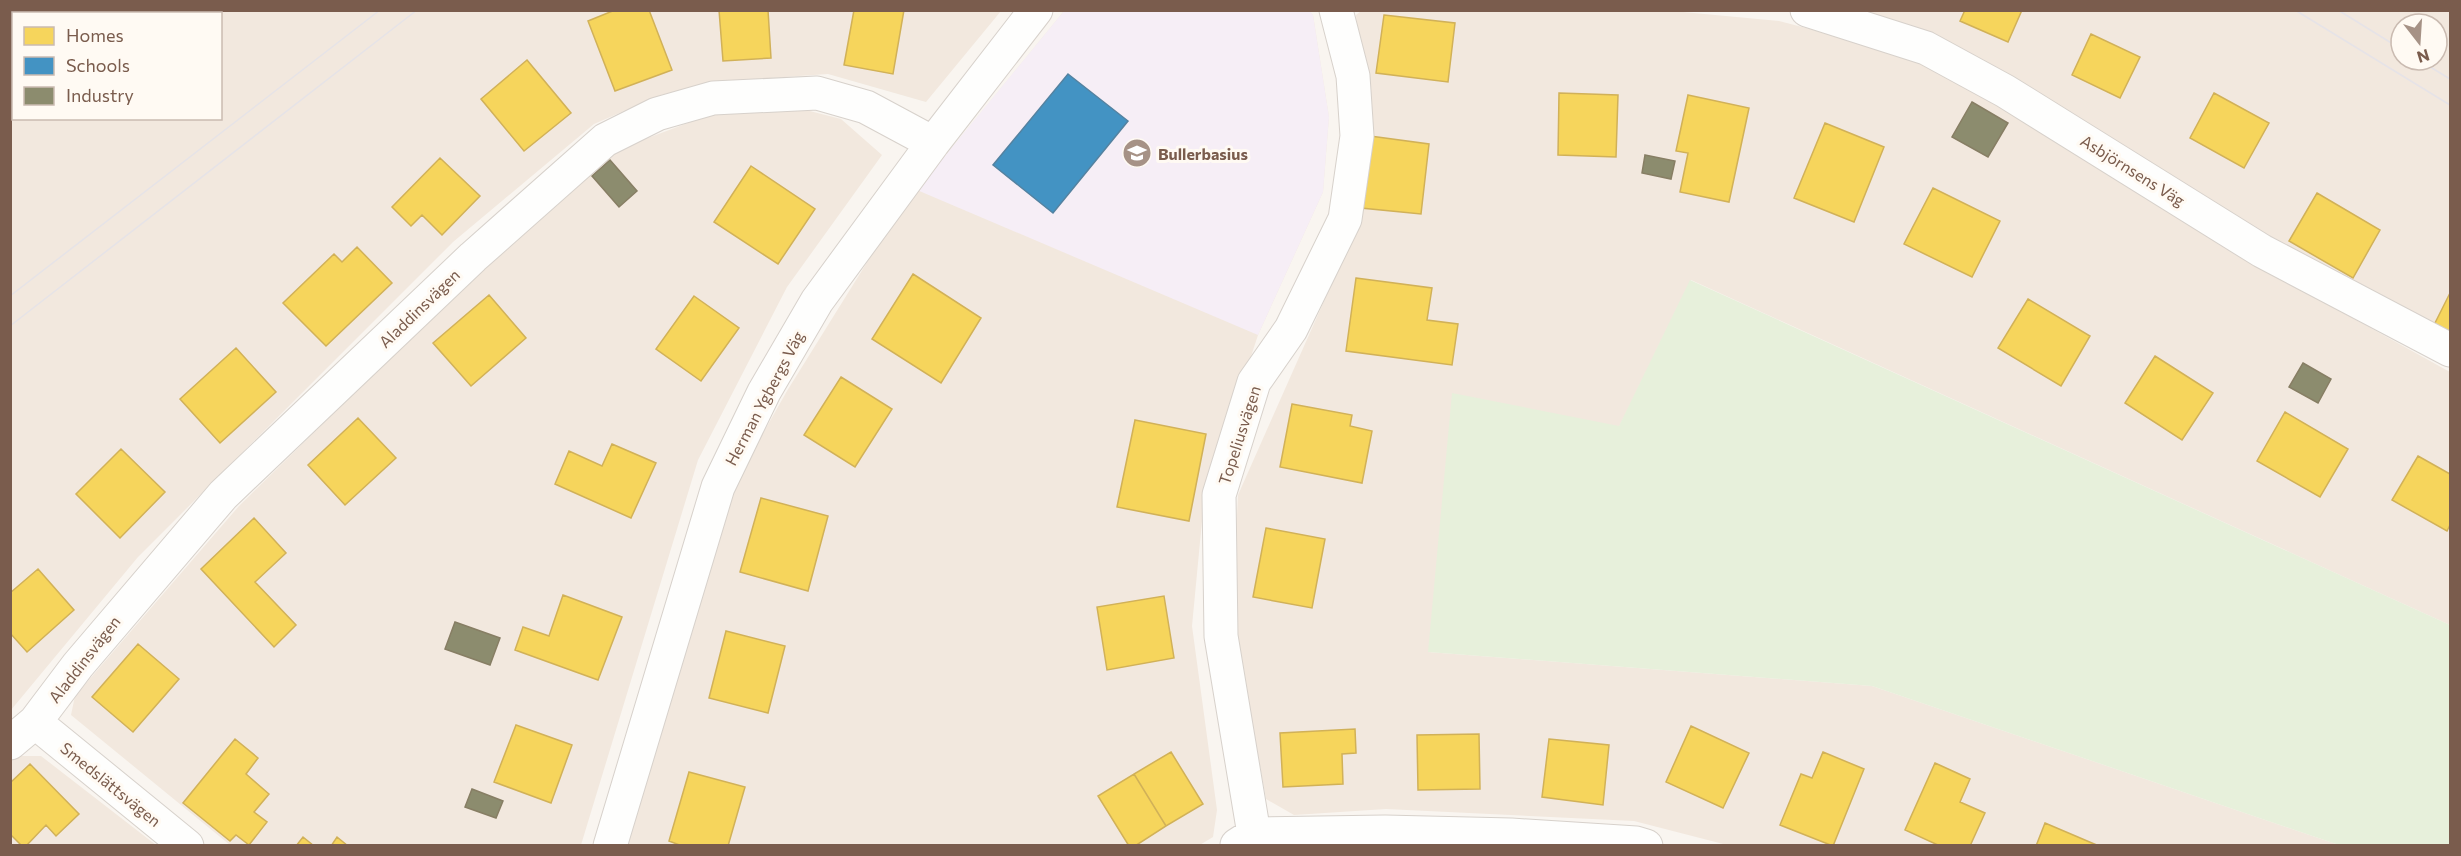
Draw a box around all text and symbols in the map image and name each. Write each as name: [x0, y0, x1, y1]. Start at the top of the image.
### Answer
legend: [12, 12, 222, 120]
north arrow: [2389, 12, 2449, 72]
text: Homes: [66, 24, 124, 46]
text: N: [2415, 46, 2432, 68]
text: Schools: [66, 54, 130, 76]
text: Industry: [66, 84, 134, 106]
street label: Asbjörnsens Väg: [2077, 130, 2189, 210]
school or university icon: Bullerbasius: [1121, 137, 1153, 169]
place label: Bullerbasius: [1158, 144, 1248, 163]
street label: Aladdinsvägen: [375, 265, 463, 351]
street label: Herman Ygbergs Väg: [721, 327, 808, 468]
street label: Topeliusvägen: [1214, 383, 1264, 487]
street label: Aladdinsvägen: [44, 612, 124, 706]
street label: Smedslättsvägen: [57, 738, 165, 830]

